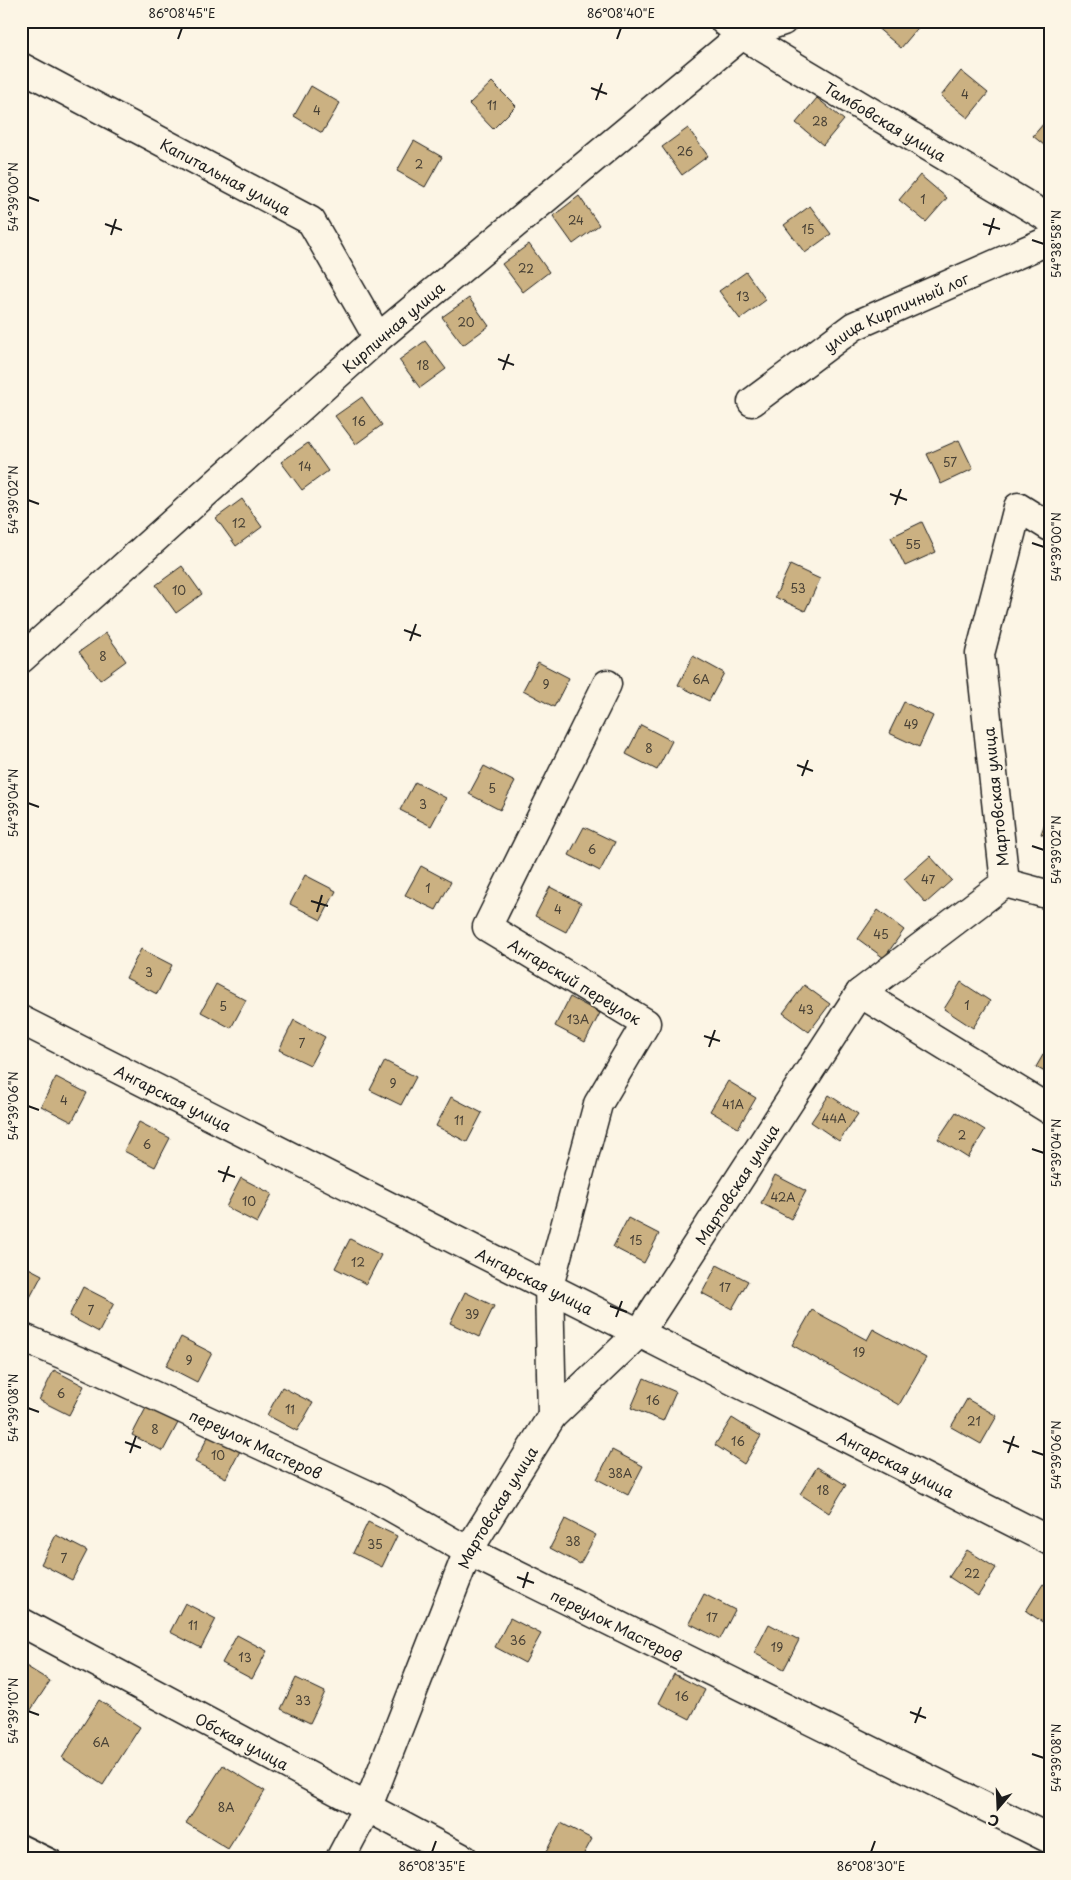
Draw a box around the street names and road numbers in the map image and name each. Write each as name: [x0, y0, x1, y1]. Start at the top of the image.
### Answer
street label: Тамбовская улица: [820, 75, 952, 167]
street label: Капитальная улица: [157, 132, 296, 220]
street label: улица Кирпичный лог: [818, 266, 972, 357]
street label: Кирпичная улица: [337, 276, 450, 378]
street label: Мартовская улица: [976, 726, 1014, 868]
street label: Ангарский переулок: [504, 932, 646, 1030]
street label: Ангарская улица: [111, 1058, 237, 1137]
street label: Мартовская улица: [688, 1119, 784, 1249]
street label: Ангарская улица: [472, 1241, 598, 1320]
street label: переулок Мастеров: [186, 1402, 326, 1484]
street label: Ангарская улица: [834, 1424, 959, 1503]
street label: Мартовская улица: [451, 1441, 543, 1572]
street label: переулок Мастеров: [547, 1582, 686, 1667]
street label: Обская улица: [191, 1706, 294, 1775]

